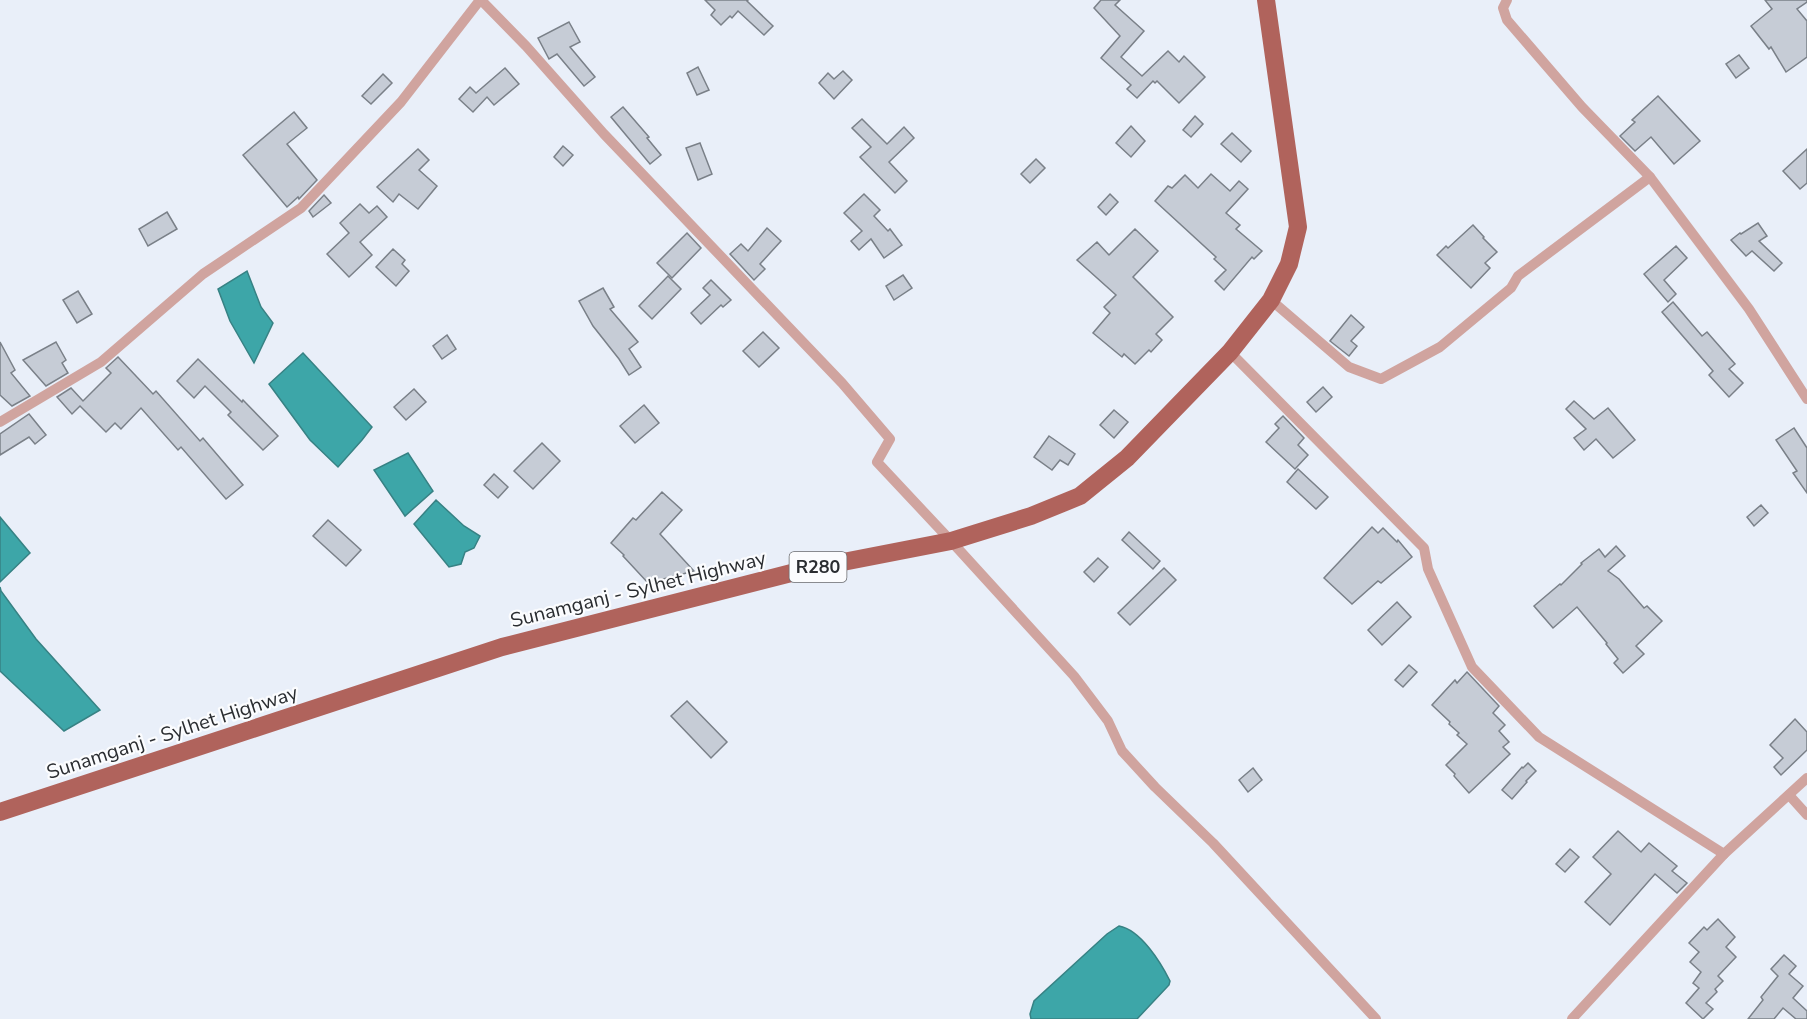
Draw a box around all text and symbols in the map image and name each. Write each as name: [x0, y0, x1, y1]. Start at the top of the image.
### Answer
street label: Sunamganj - Sylhet Highway: [507, 544, 769, 634]
road number: R280: [790, 552, 846, 582]
street label: Sunamganj - Sylhet Highway: [43, 679, 302, 786]

